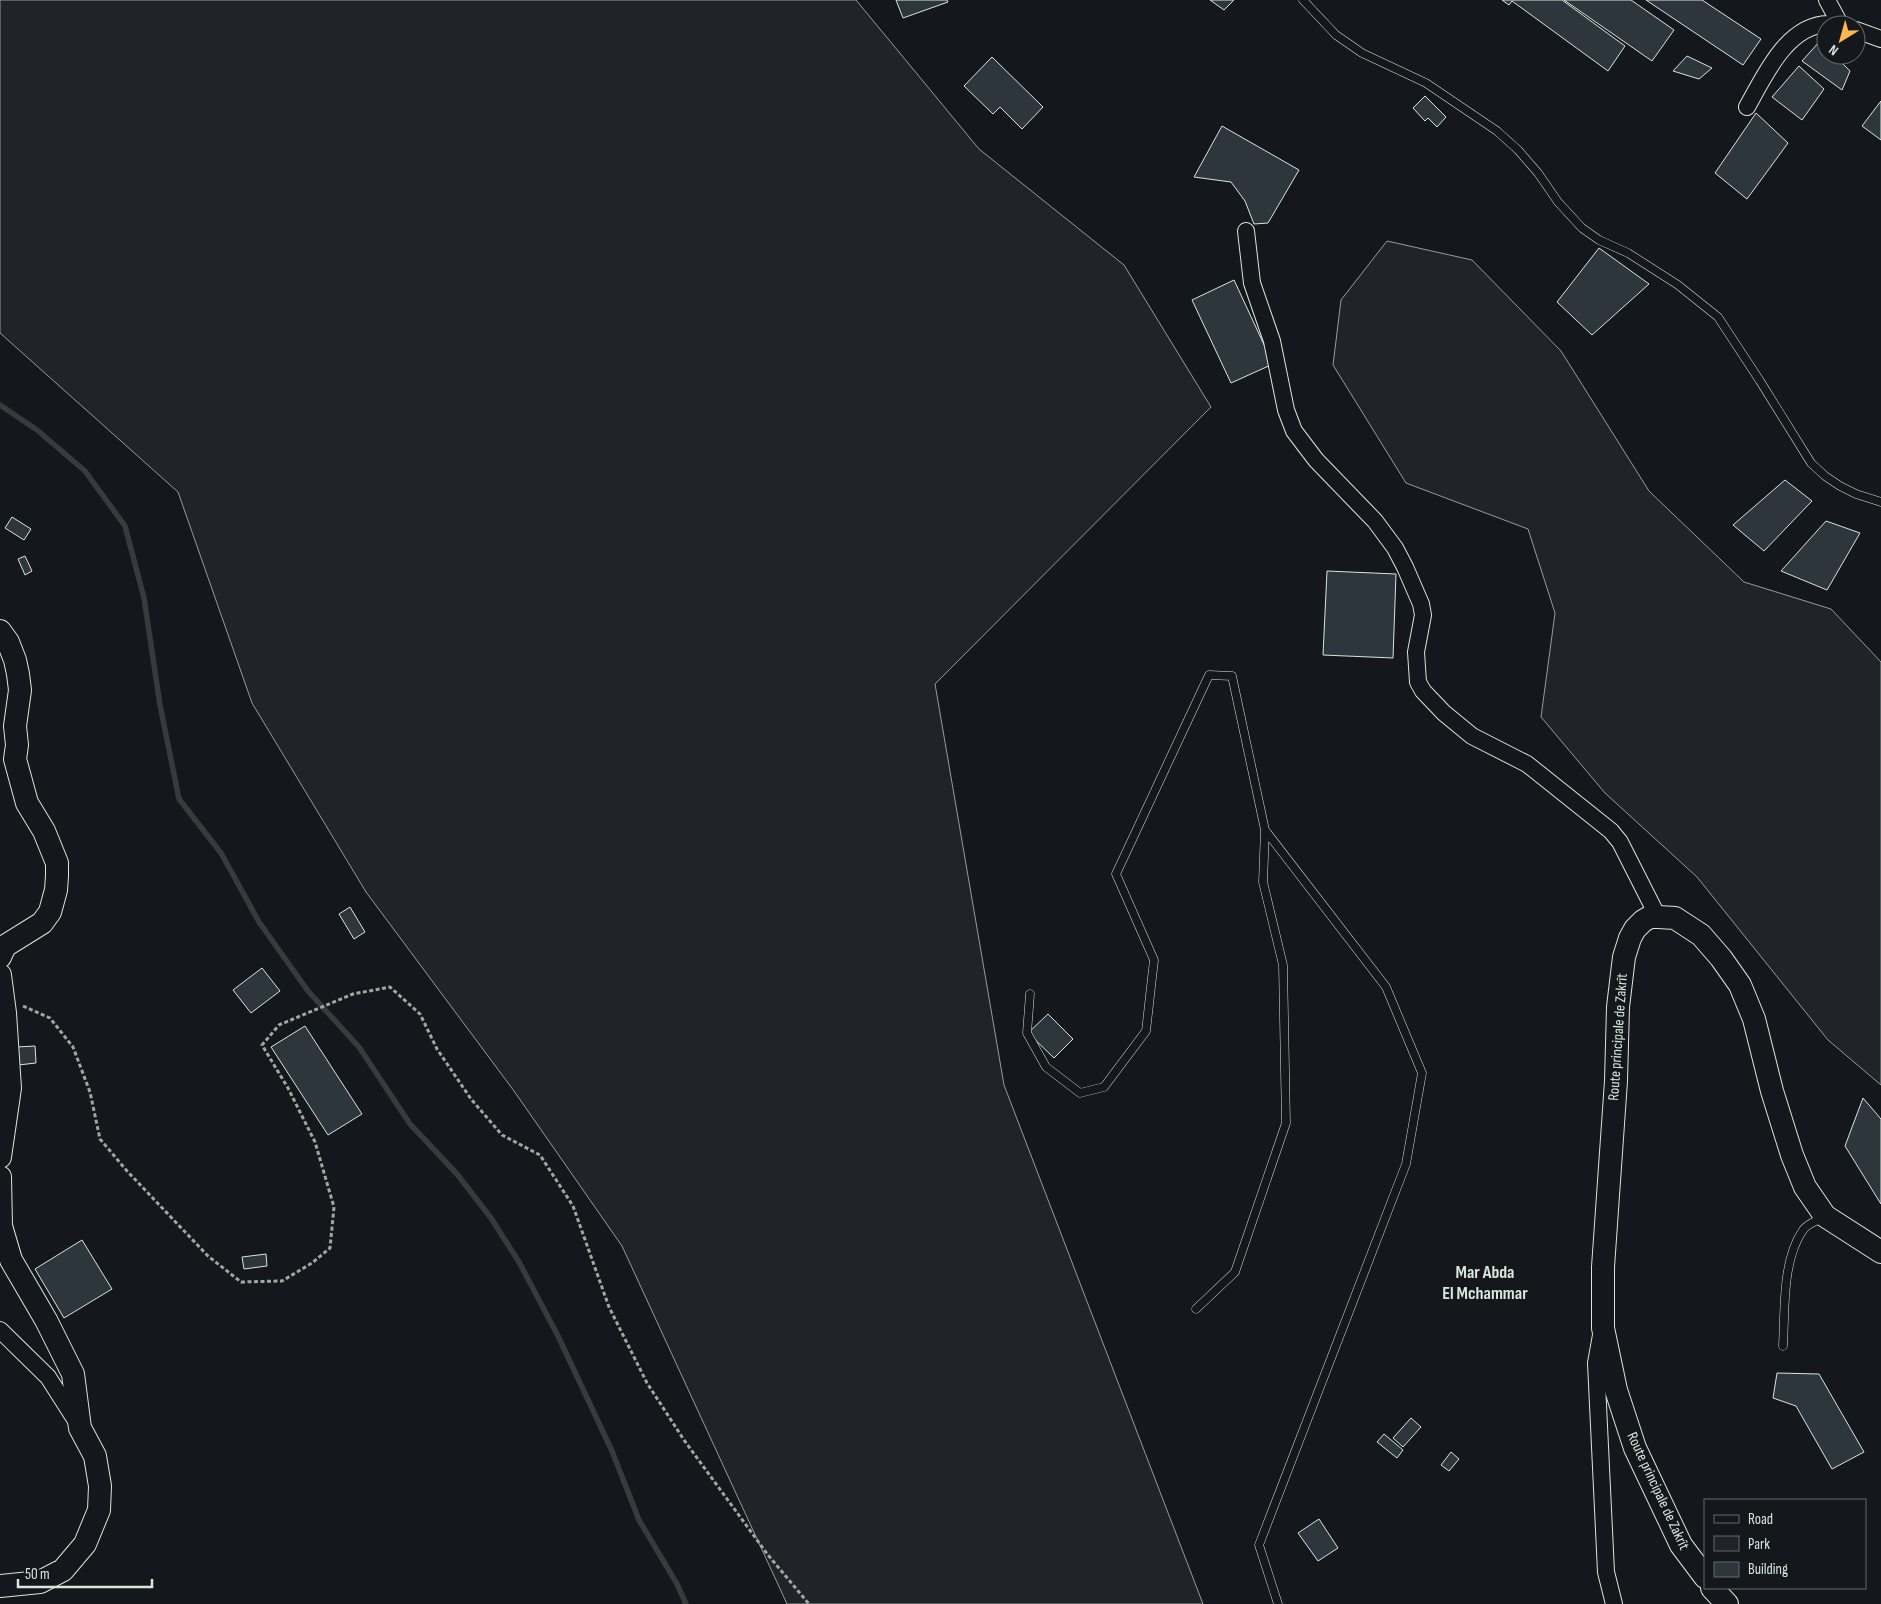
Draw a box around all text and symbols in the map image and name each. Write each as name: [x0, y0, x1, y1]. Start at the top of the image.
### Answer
north arrow: [1816, 15, 1866, 65]
text: N: [1825, 41, 1842, 59]
street label: Route principale de Zakrît: [1604, 972, 1632, 1101]
district label: Mar Abda El Mchammar: [1442, 1262, 1528, 1304]
street label: Route principale de Zakrît: [1622, 1429, 1694, 1553]
legend: [1704, 1499, 1866, 1589]
text: Road: [1748, 1510, 1773, 1529]
text: Park: [1748, 1535, 1770, 1554]
scale bar: [18, 1556, 151, 1588]
text: Building: [1748, 1560, 1788, 1579]
text: 50 m: [25, 1565, 50, 1584]

